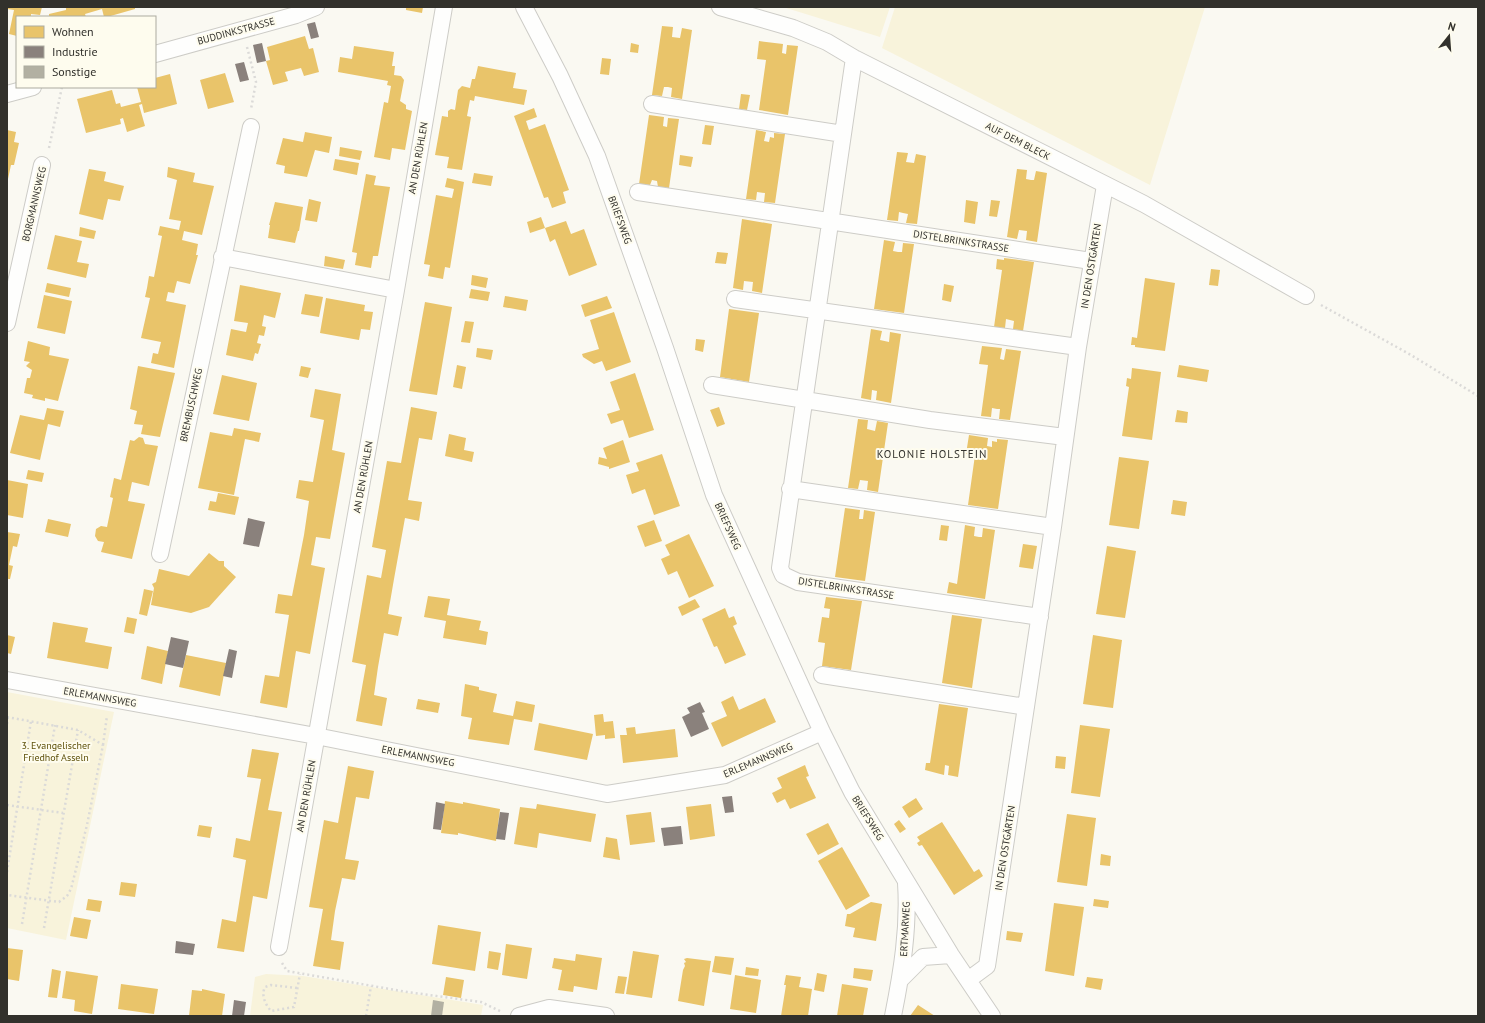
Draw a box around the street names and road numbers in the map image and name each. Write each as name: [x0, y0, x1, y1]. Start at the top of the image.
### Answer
street label: BUDDINKSTRASSE: [196, 14, 276, 48]
street label: AUF DEM BLECK: [983, 119, 1053, 163]
street label: AN DEN RÜHLEN: [405, 121, 431, 195]
street label: BORGMANNSWEG: [19, 165, 49, 243]
street label: BRIEFSWEG: [605, 194, 635, 246]
street label: IN DEN OSTGÄRTEN: [1078, 223, 1104, 309]
street label: DISTELBRINKSTRASSE: [912, 227, 1010, 255]
street label: BREMBUSCHWEG: [177, 367, 205, 443]
street label: AN DEN RÜHLEN: [350, 440, 376, 514]
street label: BRIEFSWEG: [712, 500, 744, 552]
street label: DISTELBRINKSTRASSE: [797, 574, 895, 602]
street label: ERLEMANNSWEG: [62, 684, 138, 710]
street label: ERLEMANNSWEG: [721, 740, 795, 780]
street label: ERLEMANNSWEG: [380, 743, 456, 769]
street label: AN DEN RÜHLEN: [293, 759, 319, 833]
street label: BRIEFSWEG: [849, 793, 887, 843]
street label: IN DEN OSTGÄRTEN: [992, 805, 1018, 891]
street label: ERTMARWEG: [897, 901, 913, 957]

